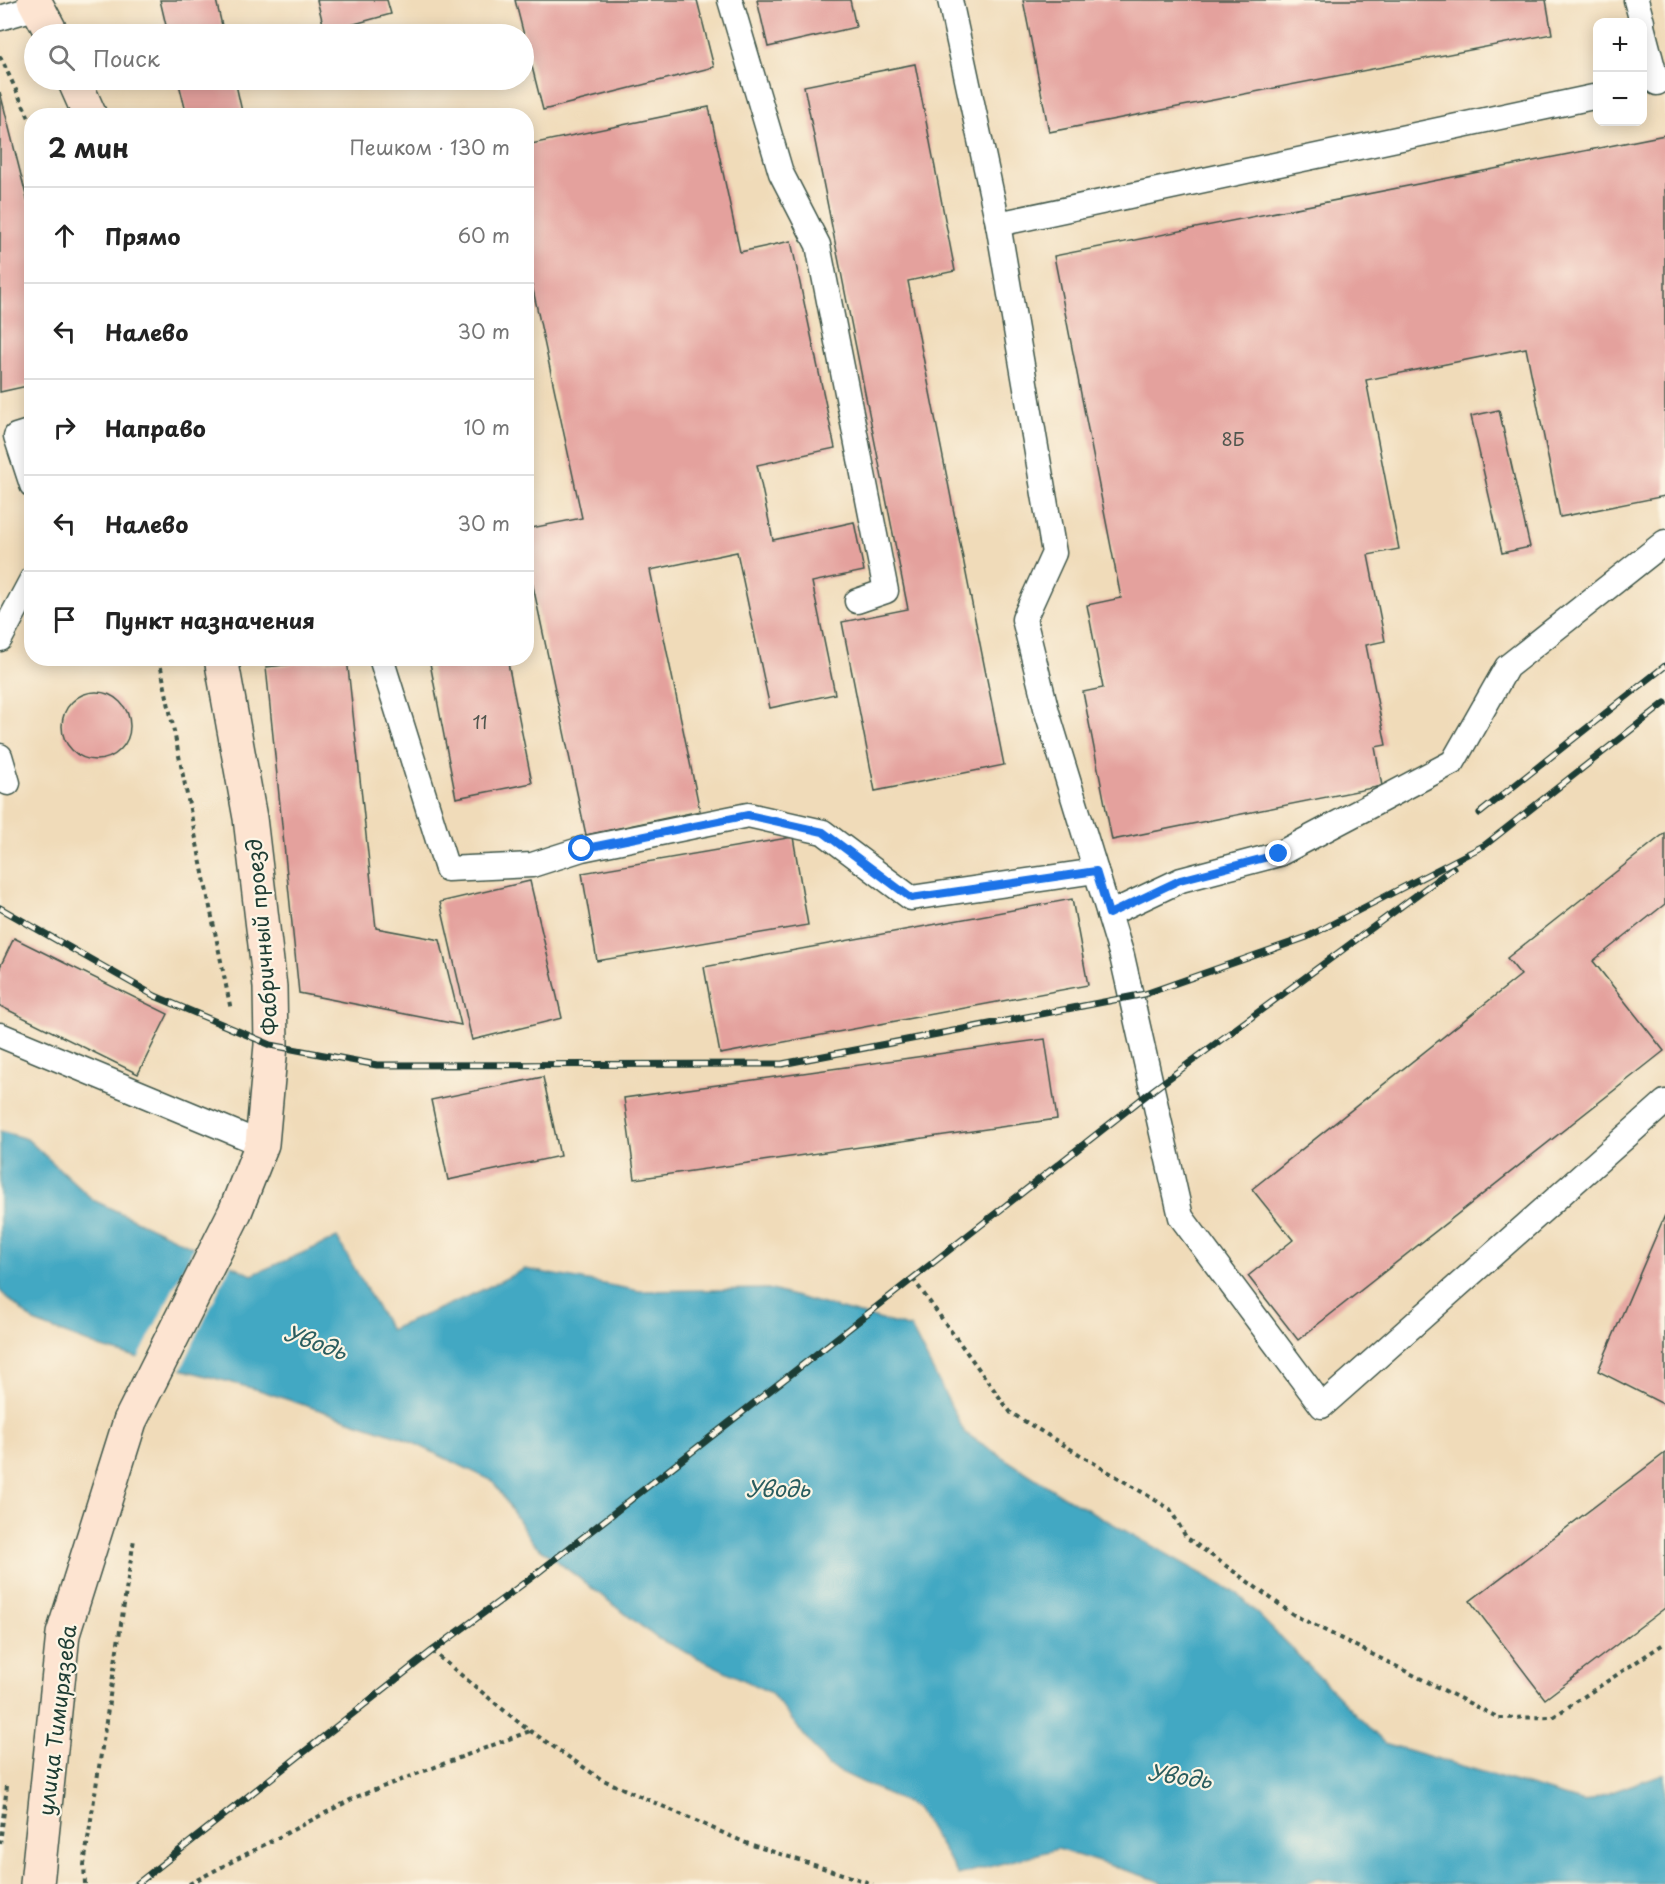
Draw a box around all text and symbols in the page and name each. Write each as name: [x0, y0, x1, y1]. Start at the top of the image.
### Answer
map controls: [1593, 18, 1647, 126]
button: +: [1593, 18, 1647, 72]
search box: [24, 24, 534, 90]
icon: search: [45, 41, 78, 74]
text: Поиск: [93, 41, 160, 74]
button: −: [1593, 72, 1647, 126]
text: 2 мин: [48, 128, 129, 167]
text: Пешком · 130 m: [349, 132, 510, 162]
icon: ahead: [48, 219, 81, 252]
text: Прямо: [105, 219, 180, 252]
text: 60 m: [458, 220, 510, 250]
icon: left: [48, 315, 81, 348]
text: Налево: [105, 315, 188, 348]
text: 30 m: [457, 316, 510, 346]
icon: right: [48, 411, 81, 444]
text: Направо: [105, 411, 206, 444]
text: 10 m: [463, 412, 510, 442]
house number: 8Б: [1222, 425, 1244, 452]
icon: left: [48, 507, 81, 540]
text: Налево: [105, 507, 188, 540]
text: 30 m: [457, 508, 510, 538]
icon: arrive: [48, 603, 81, 636]
text: Пункт назначения: [105, 603, 315, 636]
house number: 11: [472, 708, 488, 735]
route start: [568, 835, 594, 861]
street label: Фабричный проезд: [236, 837, 286, 1037]
route end: [1265, 840, 1291, 866]
water label: Уводь: [280, 1315, 353, 1368]
water label: Уводь: [746, 1471, 812, 1504]
street label: улица Тимирязева: [28, 1623, 84, 1817]
water label: Уводь: [1146, 1754, 1216, 1796]

